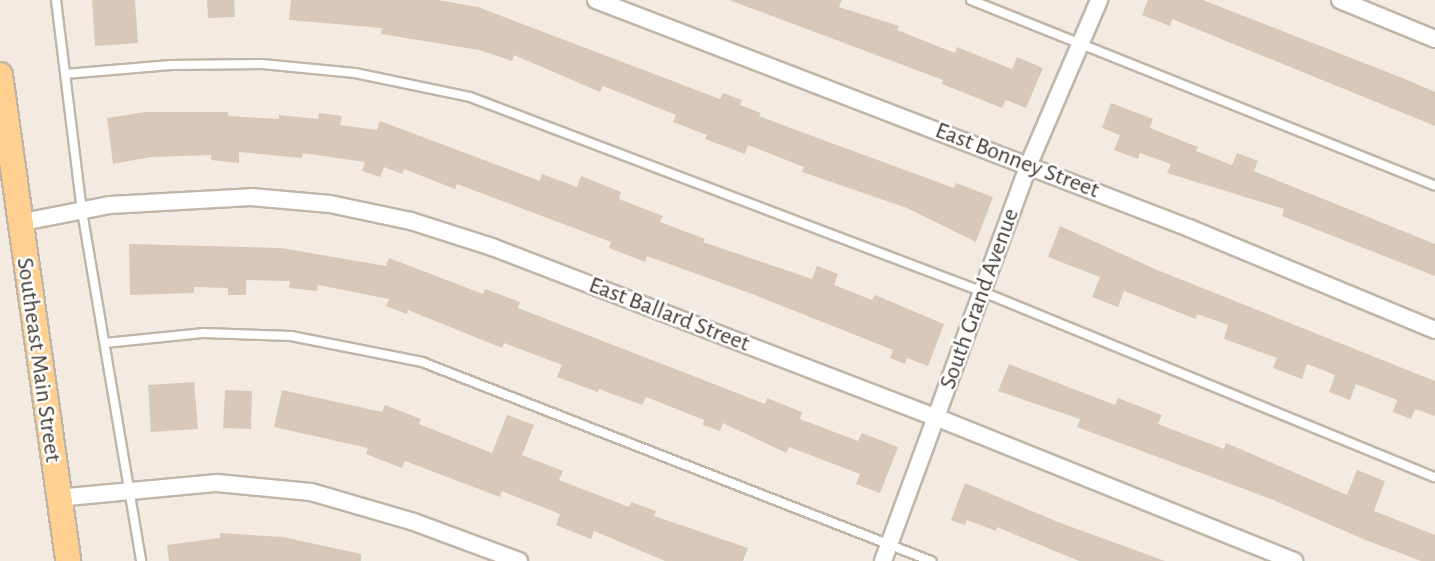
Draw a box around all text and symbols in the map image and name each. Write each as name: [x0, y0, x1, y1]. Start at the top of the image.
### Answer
street label: East Bonney Street: [931, 117, 1103, 205]
street label: South Grand Avenue: [934, 205, 1026, 393]
street label: Southeast Main Street: [9, 256, 67, 464]
street label: East Ballard Street: [585, 271, 753, 359]

